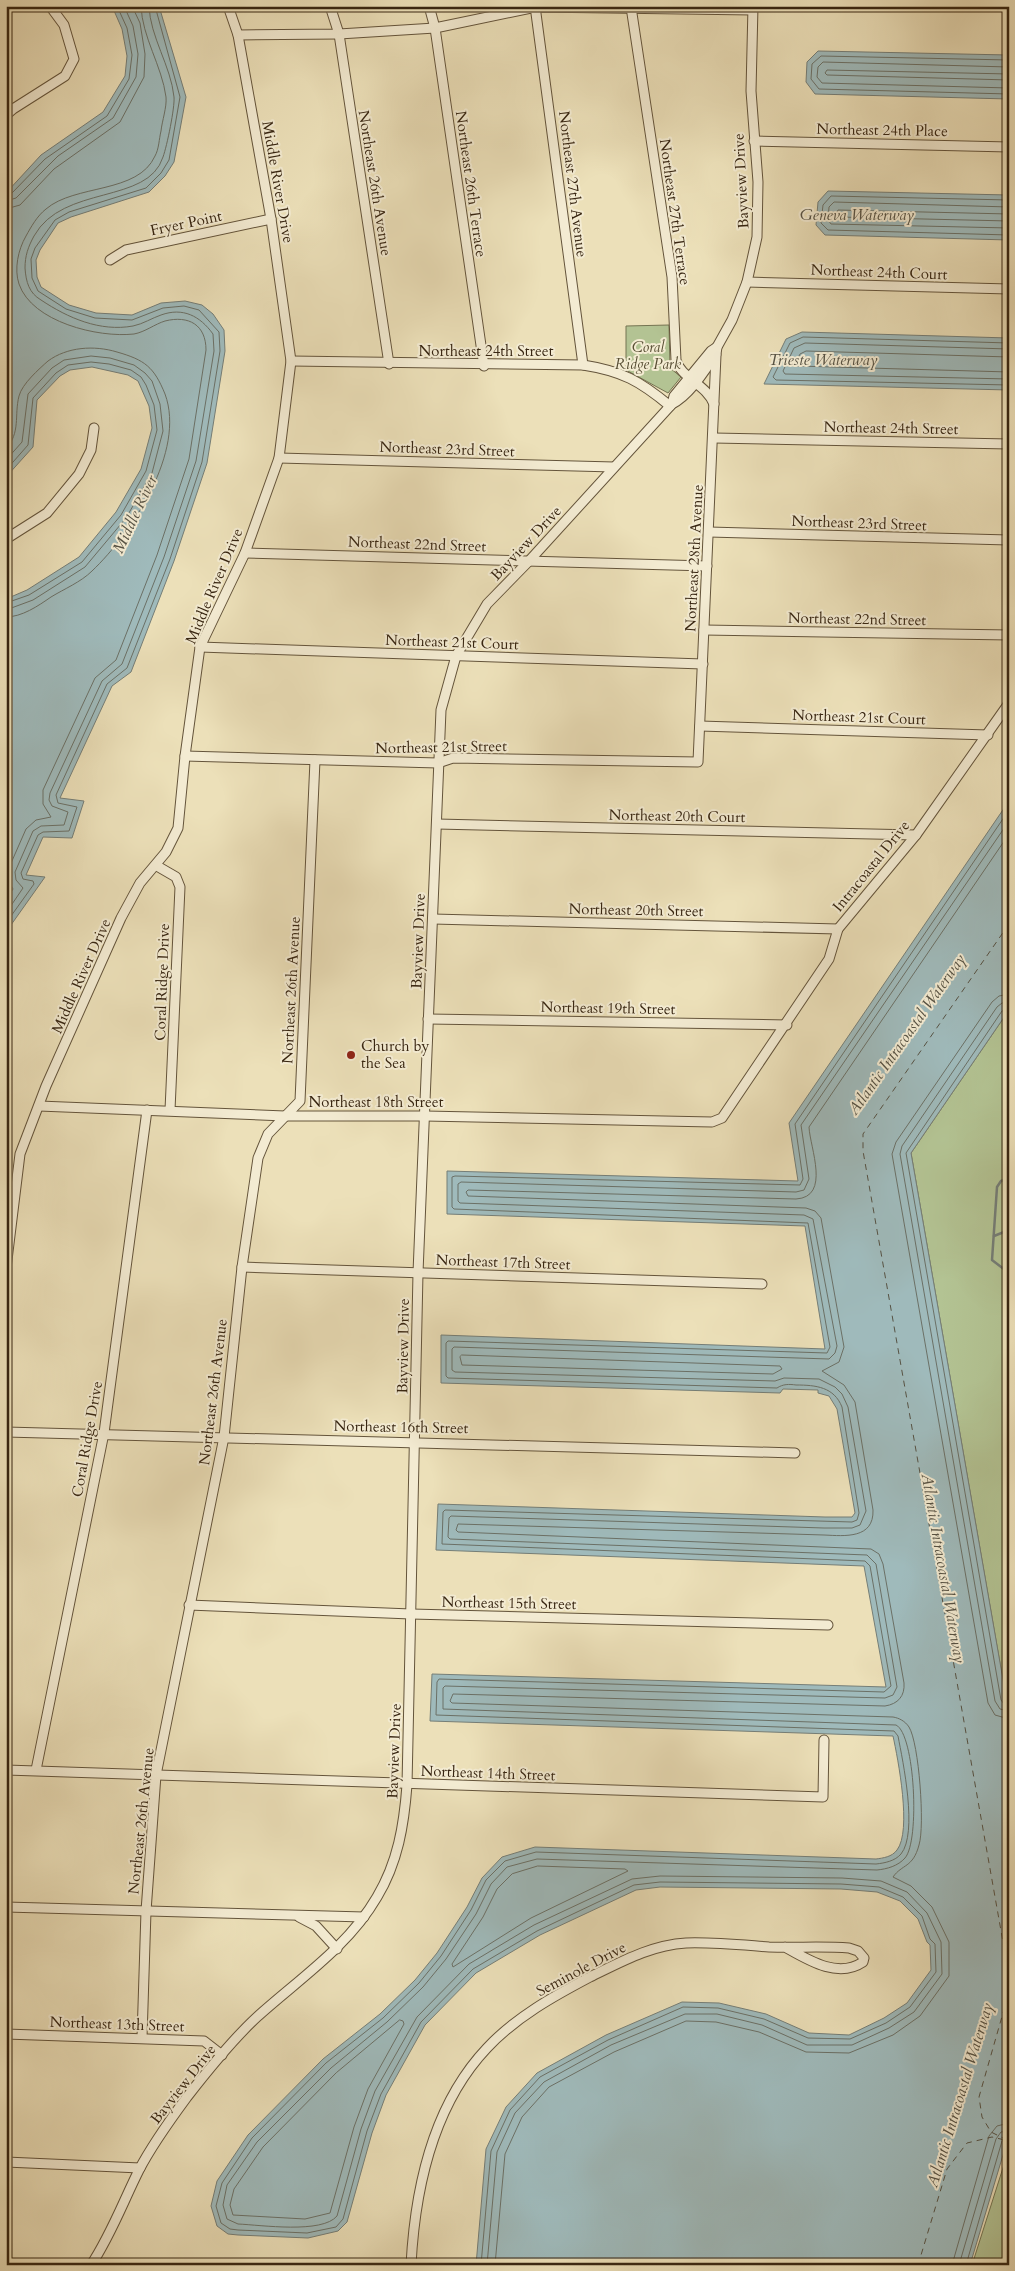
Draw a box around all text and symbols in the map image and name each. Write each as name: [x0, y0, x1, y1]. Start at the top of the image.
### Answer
street label: Northeast 26th Avenue: [354, 109, 396, 258]
street label: Northeast 26th Terrace: [451, 109, 491, 259]
street label: Northeast 27th Avenue: [554, 110, 592, 259]
street label: Middle River Drive: [257, 119, 299, 245]
street label: Northeast 24th Place: [816, 119, 948, 141]
street label: Bayview Drive: [729, 133, 753, 229]
street label: Northeast 27th Terrace: [655, 137, 695, 287]
water label: Geneva Waterway: [800, 204, 914, 226]
street label: Fryer Point: [148, 206, 224, 240]
street label: Northeast 24th Court: [810, 260, 948, 284]
park label: Coral Ridge Park: [615, 337, 682, 374]
street label: Northeast 24th Street: [419, 341, 554, 361]
water label: Trieste Waterway: [769, 349, 878, 371]
street label: Northeast 24th Street: [823, 417, 959, 439]
street label: Northeast 23rd Street: [379, 437, 515, 461]
water label: Middle River: [107, 471, 163, 557]
street label: Northeast 28th Avenue: [680, 484, 708, 632]
street label: Bayview Drive: [486, 501, 566, 585]
street label: Northeast 23rd Street: [791, 511, 927, 535]
street label: Middle River Drive: [181, 525, 247, 647]
street label: Northeast 22nd Street: [347, 532, 487, 556]
street label: Northeast 22nd Street: [788, 608, 927, 630]
street label: Northeast 21st Court: [385, 630, 519, 654]
street label: Northeast 21st Court: [792, 705, 926, 729]
street label: Northeast 21st Street: [375, 736, 507, 758]
street label: Northeast 20th Court: [608, 805, 746, 827]
street label: Intracoastal Drive: [828, 816, 914, 916]
street label: Bayview Drive: [406, 893, 430, 989]
street label: Northeast 20th Street: [568, 899, 704, 921]
street label: Middle River Drive: [47, 915, 115, 1037]
street label: Northeast 26th Avenue: [277, 916, 305, 1064]
street label: Coral Ridge Drive: [150, 923, 174, 1041]
water label: Atlantic Intracoastal Waterway: [842, 949, 971, 1120]
street label: Northeast 19th Street: [540, 997, 676, 1019]
place label: Church by the Sea: [361, 1036, 430, 1073]
marker: Church by the Sea: [345, 1049, 357, 1061]
street label: Northeast 18th Street: [309, 1092, 444, 1112]
street label: Northeast 17th Street: [435, 1250, 571, 1274]
street label: Bayview Drive: [392, 1298, 414, 1394]
street label: Northeast 26th Avenue: [194, 1317, 232, 1466]
street label: Coral Ridge Drive: [67, 1379, 107, 1499]
street label: Northeast 16th Street: [333, 1416, 469, 1438]
water label: Atlantic Intracoastal Waterway: [915, 1471, 971, 1665]
street label: Northeast 15th Street: [441, 1592, 577, 1614]
street label: Bayview Drive: [382, 1703, 406, 1799]
street label: Northeast 26th Avenue: [123, 1746, 159, 1895]
street label: Northeast 14th Street: [420, 1761, 556, 1785]
street label: Seminole Drive: [533, 1937, 629, 2001]
water label: Atlantic Intracoastal Waterway: [921, 2000, 999, 2191]
street label: Northeast 13th Street: [49, 2012, 185, 2036]
street label: Bayview Drive: [146, 2040, 220, 2128]

